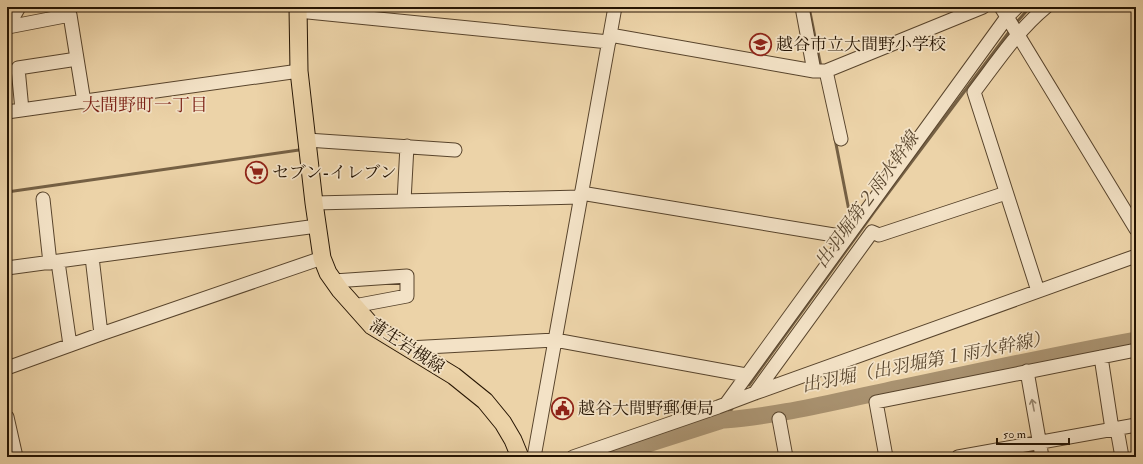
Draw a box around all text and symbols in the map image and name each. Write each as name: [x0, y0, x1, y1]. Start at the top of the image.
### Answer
school or university icon: 越谷市立大間野小学校: [747, 31, 773, 57]
place label: 越谷市立大間野小学校: [776, 34, 946, 55]
district label: 大間野町一丁目: [82, 94, 208, 117]
water label: 出羽堀第２雨水幹線: [810, 126, 925, 272]
supermarket icon: セブン-イレブン: [244, 159, 270, 185]
place label: セブン-イレブン: [272, 162, 397, 183]
street label: 蒲生岩槻線: [366, 314, 448, 378]
water label: 出羽堀（出羽堀第１雨水幹線）: [800, 327, 1052, 397]
public building icon: 越谷大間野郵便局: [549, 395, 575, 421]
place label: 越谷大間野郵便局: [578, 398, 714, 419]
one-way arrow: [1029, 399, 1037, 412]
scale bar: [997, 420, 1069, 446]
text: 50 m: [1003, 427, 1027, 442]

